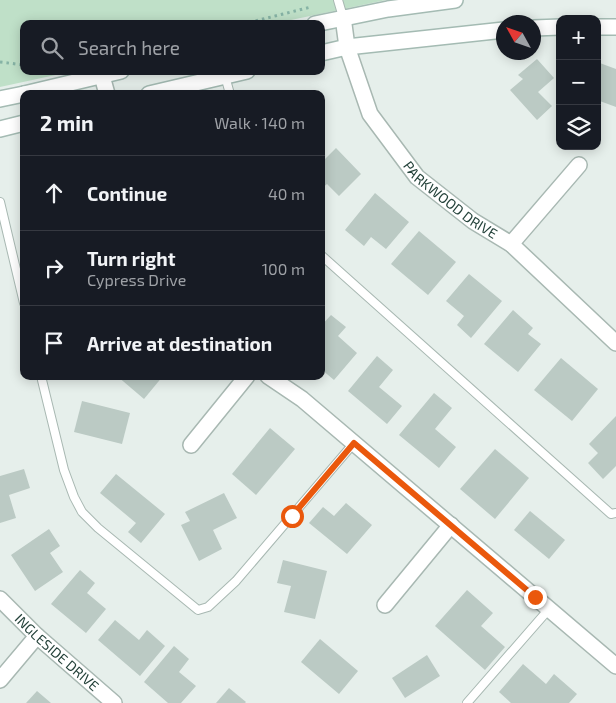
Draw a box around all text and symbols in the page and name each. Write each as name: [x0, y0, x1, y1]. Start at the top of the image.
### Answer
north arrow: [496, 15, 541, 60]
map controls: [556, 15, 601, 150]
button: +: [556, 15, 601, 60]
search box: [20, 20, 325, 75]
icon: search: [38, 34, 66, 62]
text: Search here: [78, 36, 180, 59]
button: −: [556, 60, 601, 105]
button: layers: [556, 105, 601, 150]
text: 2 min: [40, 110, 94, 135]
text: Walk · 140 m: [214, 113, 305, 132]
street label: PARKWOOD DRIVE: [400, 157, 501, 242]
icon: ahead: [40, 179, 68, 207]
text: Continue: [87, 182, 167, 205]
text: 40 m: [268, 184, 305, 203]
text: Turn right: [87, 247, 175, 270]
icon: right: [40, 254, 68, 282]
text: 100 m: [262, 259, 305, 278]
text: Cypress Drive: [87, 270, 186, 289]
icon: arrive: [40, 329, 68, 357]
text: Arrive at destination: [87, 332, 272, 355]
route start: [281, 505, 304, 528]
route end: [524, 586, 547, 609]
street label: INGLESIDE DRIVE: [12, 610, 103, 694]

